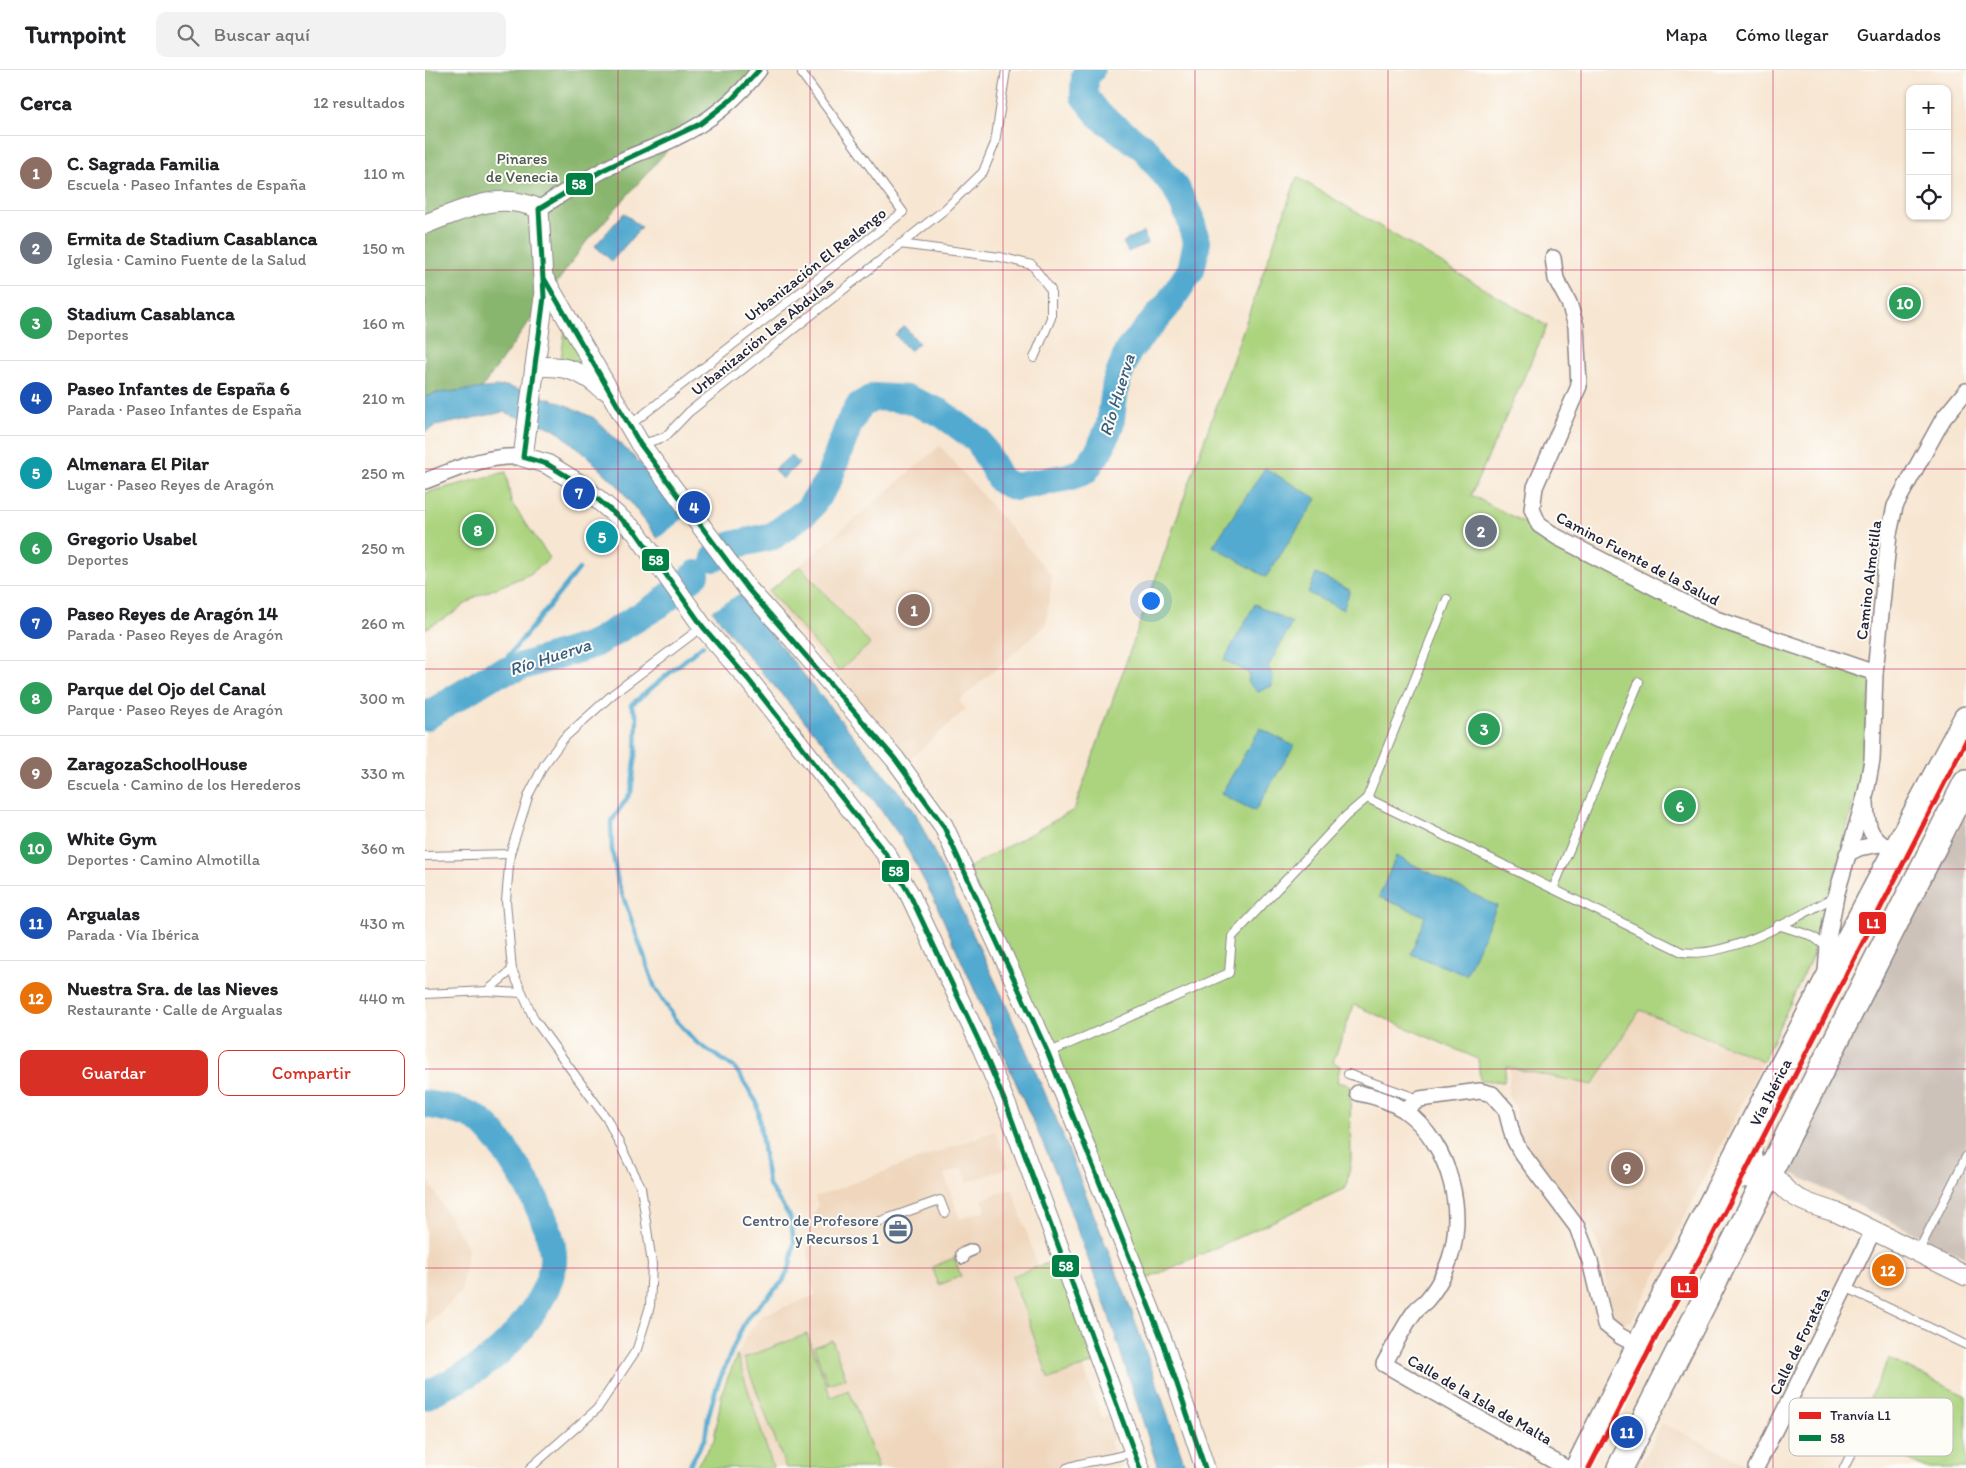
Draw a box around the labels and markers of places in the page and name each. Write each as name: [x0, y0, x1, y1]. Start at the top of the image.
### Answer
pin: 10: [1889, 284, 1921, 322]
pin: 7: [563, 474, 595, 512]
pin: 4: [678, 488, 710, 526]
pin: 8: [462, 511, 494, 549]
pin: 2: [1465, 512, 1497, 550]
pin: 5: [586, 518, 618, 556]
pin: 1: [898, 591, 930, 629]
pin: 3: [1468, 710, 1500, 748]
pin: 6: [1664, 787, 1696, 825]
pin: 9: [1611, 1149, 1643, 1187]
place label: Centro de Profesore y Recursos 1: [742, 1211, 880, 1248]
office icon: Centro de Profesore y Recursos 1: [883, 1214, 913, 1244]
pin: 12: [1872, 1251, 1904, 1289]
pin: 11: [1611, 1413, 1643, 1451]

